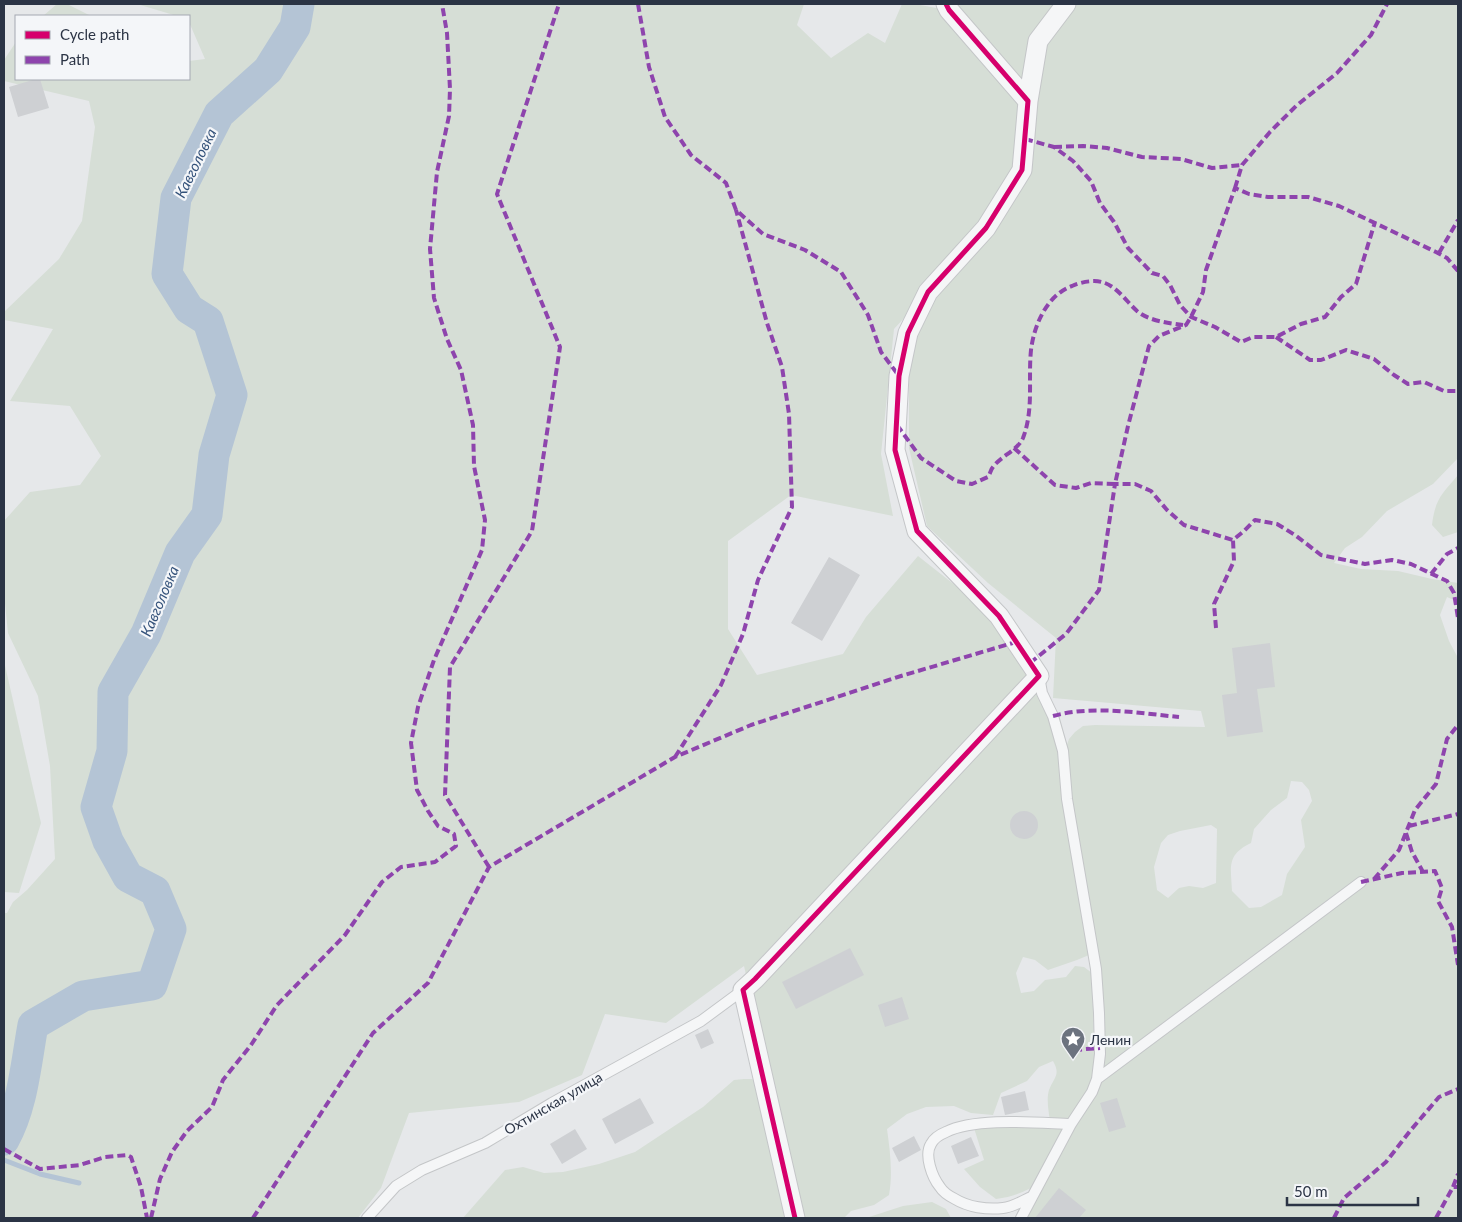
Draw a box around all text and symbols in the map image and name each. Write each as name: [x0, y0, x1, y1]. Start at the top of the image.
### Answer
legend: [15, 15, 190, 80]
text: Cycle path: [60, 25, 129, 43]
text: Path: [60, 50, 90, 68]
water label: Кавголовка: [170, 125, 220, 201]
water label: Кавголовка: [136, 563, 182, 639]
place icon: Ленин: [1060, 1026, 1086, 1060]
place label: Ленин: [1089, 1031, 1131, 1048]
street label: Охтинская улица: [501, 1068, 605, 1138]
scale bar: [1287, 1174, 1418, 1206]
text: 50 m: [1294, 1182, 1328, 1200]

